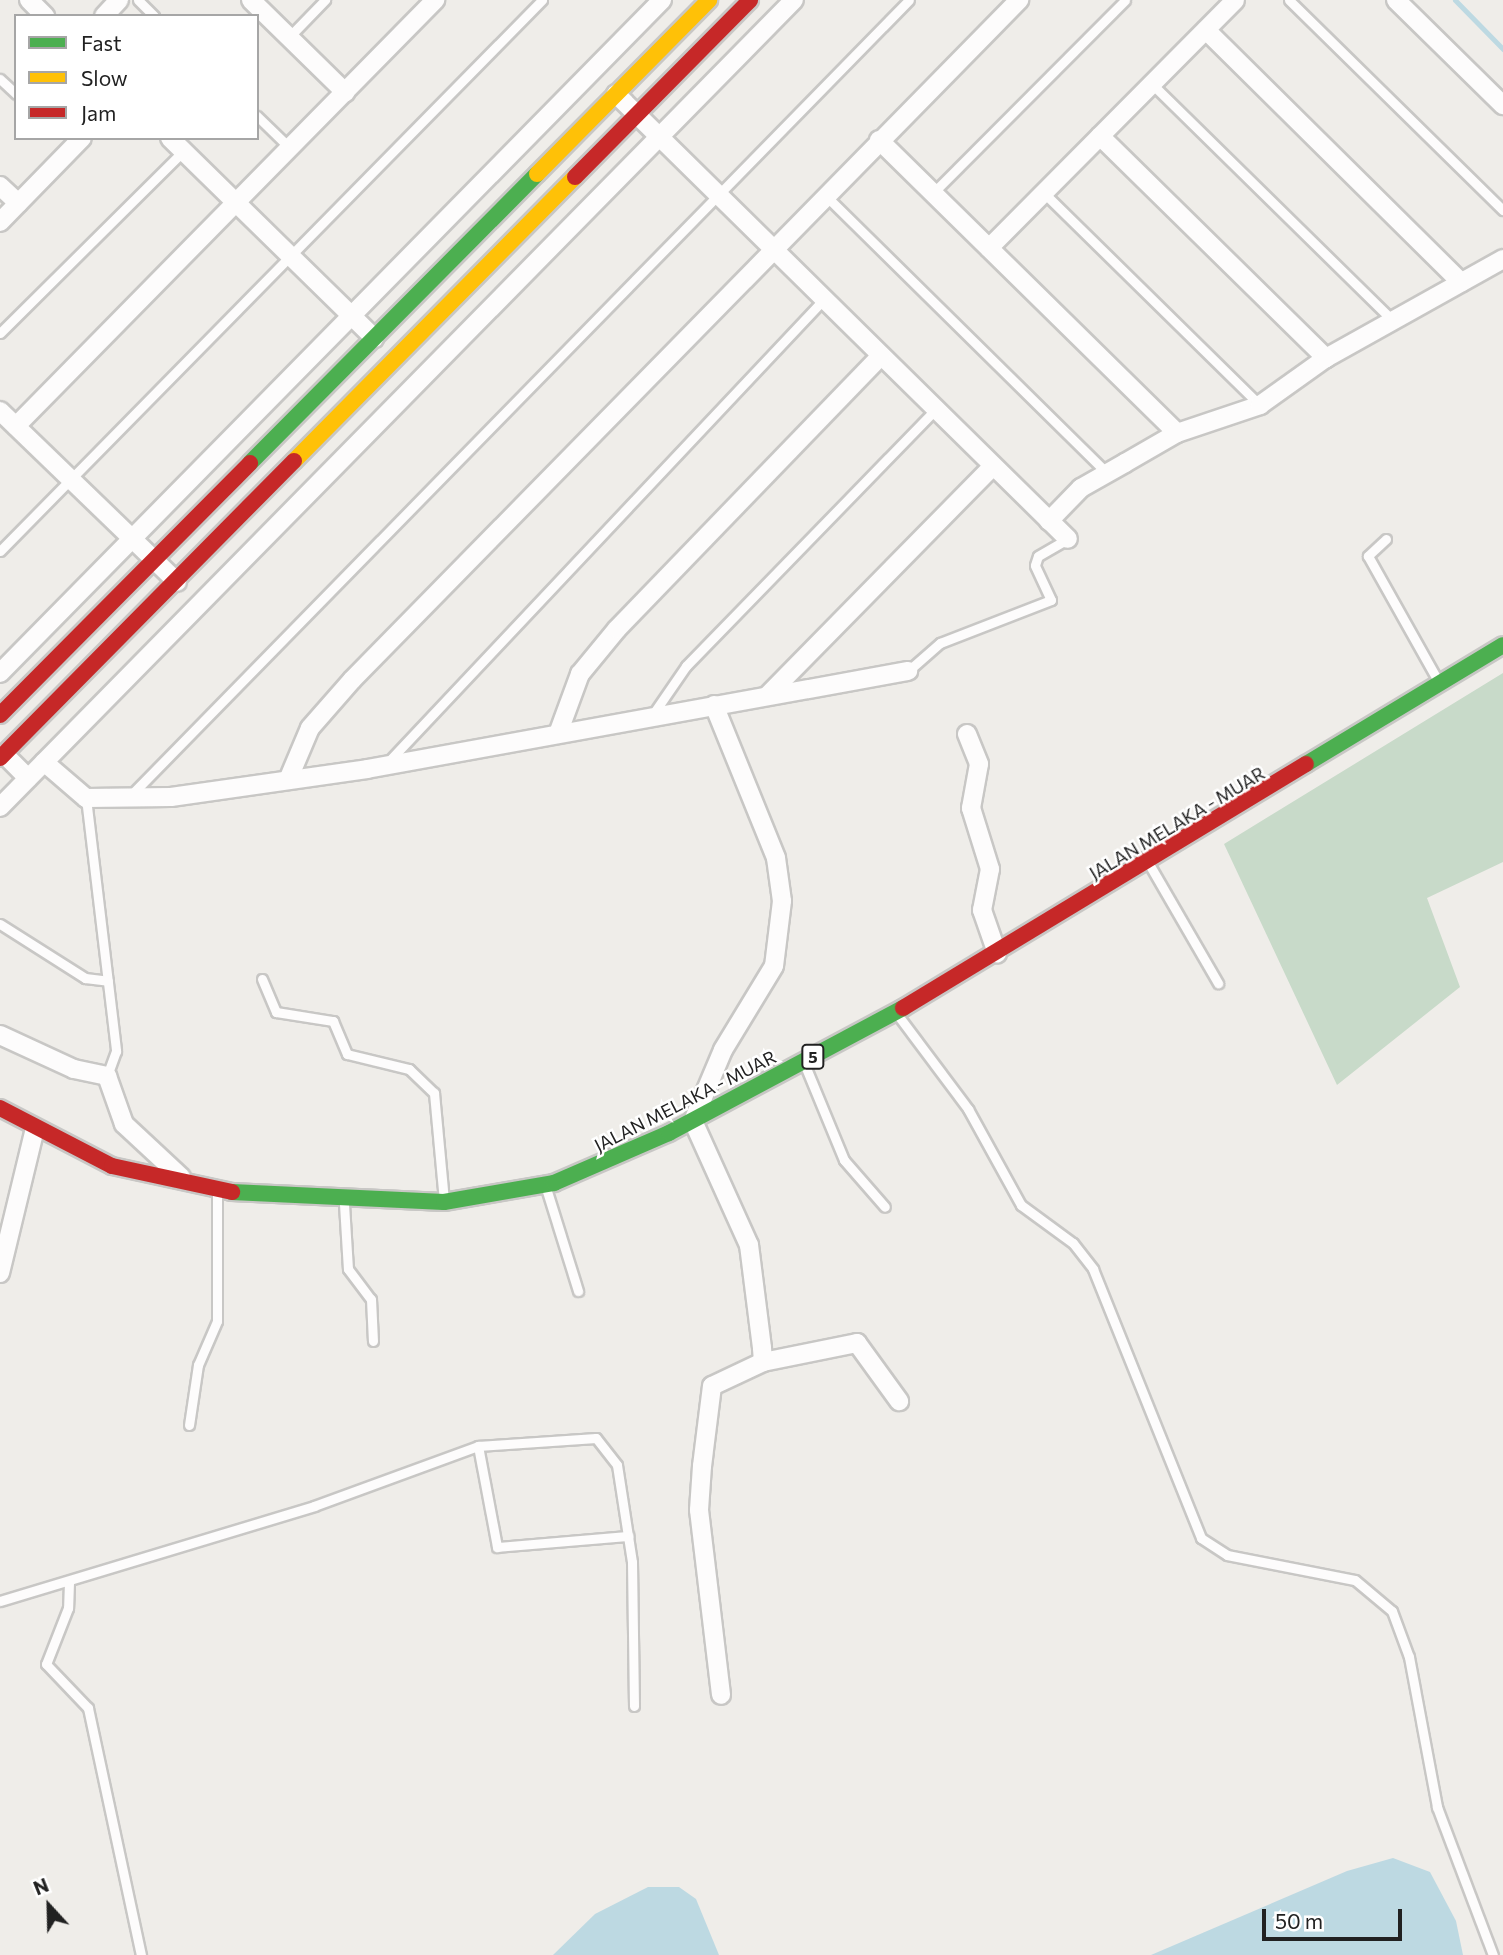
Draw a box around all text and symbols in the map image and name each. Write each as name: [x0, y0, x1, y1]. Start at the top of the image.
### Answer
legend: [14, 14, 259, 140]
text: Fast: [81, 30, 122, 55]
text: Slow: [81, 65, 128, 90]
text: Jam: [81, 100, 116, 125]
street label: JALAN MELAKA - MUAR: [1085, 762, 1269, 884]
road number: 5: [801, 1044, 825, 1070]
street label: JALAN MELAKA - MUAR: [590, 1046, 780, 1156]
north arrow: [14, 1871, 84, 1941]
text: N: [30, 1873, 52, 1899]
scale bar: [1265, 1896, 1405, 1940]
text: 50 m: [1275, 1908, 1323, 1933]

